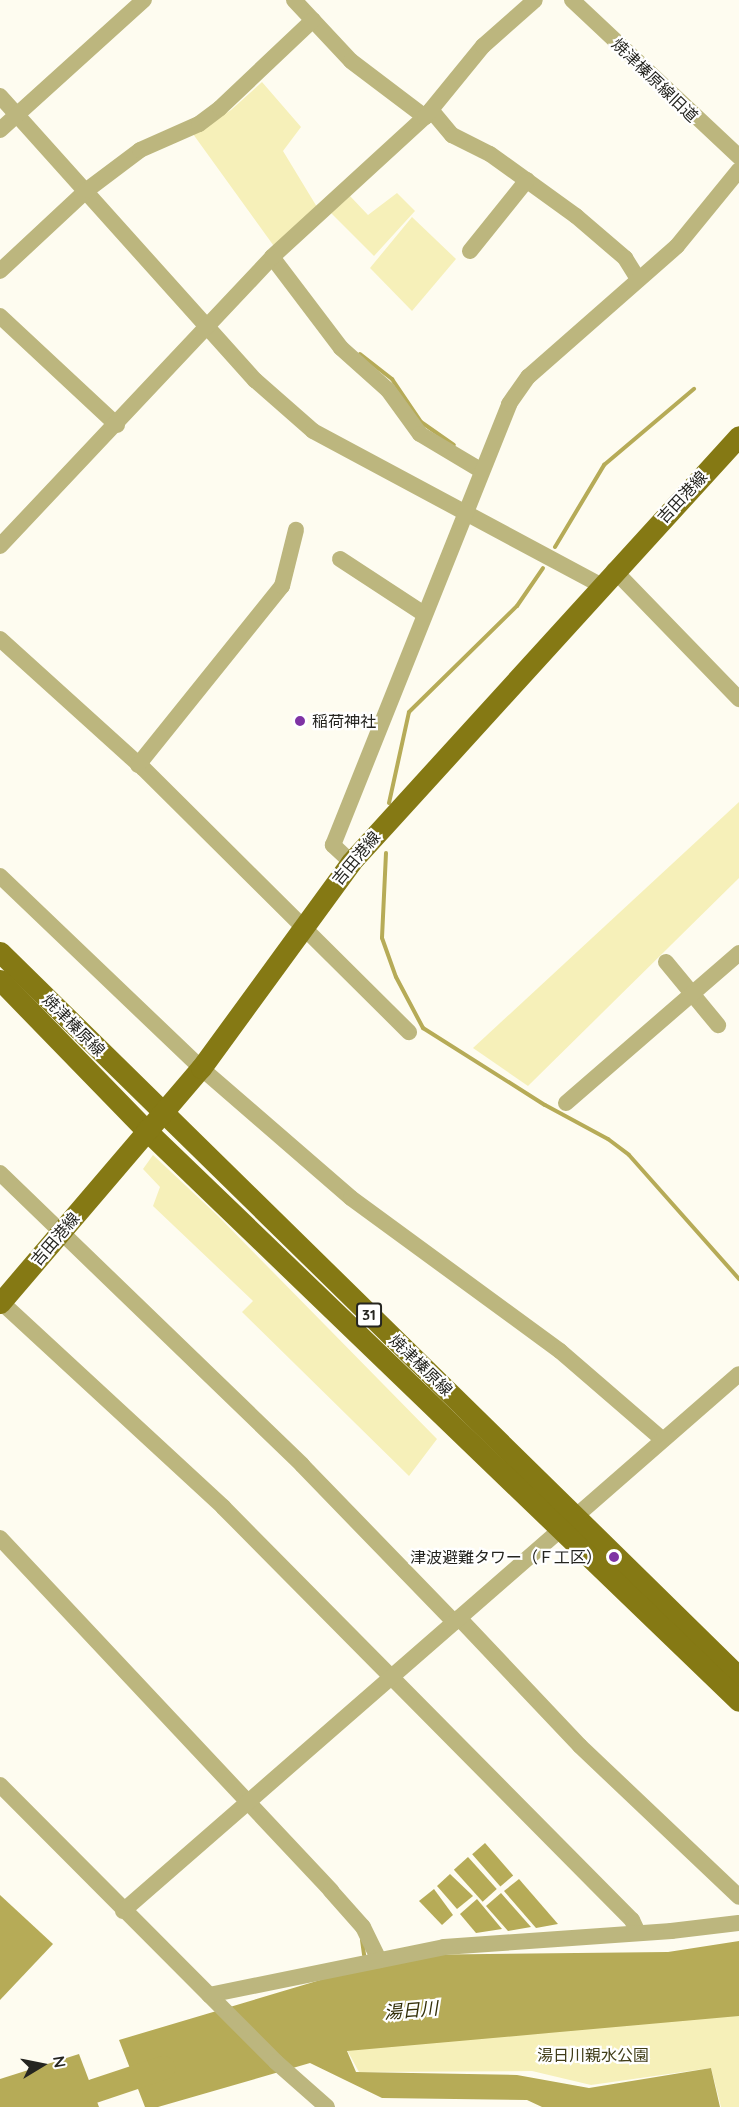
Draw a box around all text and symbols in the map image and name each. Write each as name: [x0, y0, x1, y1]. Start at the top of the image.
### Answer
street label: 焼津榛原線旧道: [608, 34, 702, 126]
street label: 吉田港線: [653, 467, 711, 527]
place label: 稲荷神社: [312, 711, 376, 731]
marker: 稲荷神社: [293, 714, 307, 728]
street label: 吉田港線: [328, 827, 384, 889]
street label: 焼津榛原線: [39, 990, 109, 1060]
street label: 吉田港線: [27, 1209, 83, 1269]
road number: 31: [356, 1303, 382, 1327]
street label: 焼津榛原線: [386, 1330, 456, 1400]
place label: 津波避難タワー（Ｆ工区）: [410, 1547, 602, 1567]
marker: 津波避難タワー（Ｆ工区）: [607, 1550, 621, 1564]
water label: 湯日川: [383, 1998, 439, 2024]
north arrow: [12, 2035, 72, 2095]
park label: 湯日川親水公園: [537, 2045, 649, 2065]
text: N: [49, 2054, 71, 2069]

